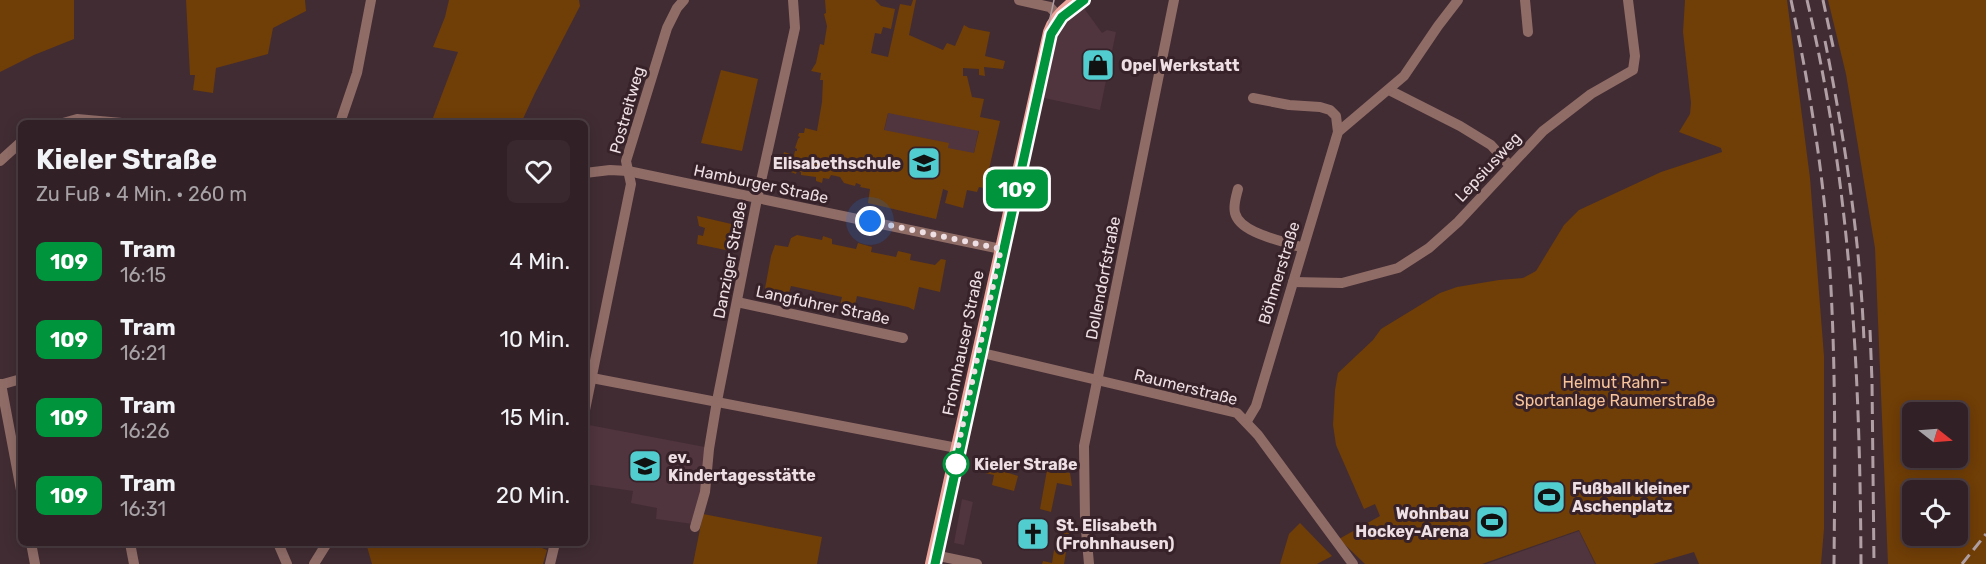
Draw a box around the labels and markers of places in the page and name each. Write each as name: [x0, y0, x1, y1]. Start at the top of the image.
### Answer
shop icon: Opel Werkstatt: [1080, 47, 1116, 83]
place label: Opel Werkstatt: [1121, 56, 1240, 75]
school or university icon: Elisabethschule: [906, 145, 942, 181]
place label: Elisabethschule: [773, 154, 901, 173]
school or university icon: ev. Kindertagesstätte: [627, 448, 663, 484]
place label: ev. Kindertagesstätte: [668, 448, 816, 485]
marker: Kieler Straße: [943, 451, 969, 477]
place label: Kieler Straße: [974, 455, 1078, 474]
sports icon: Fußball kleiner Aschenplatz: [1531, 479, 1567, 515]
place label: Fußball kleiner Aschenplatz: [1572, 479, 1690, 516]
place label: Wohnbau Hockey-Arena: [1355, 504, 1469, 541]
sports icon: Wohnbau Hockey-Arena: [1474, 504, 1510, 540]
church icon: St. Elisabeth (Frohnhausen): [1015, 516, 1051, 552]
place label: St. Elisabeth (Frohnhausen): [1056, 516, 1175, 553]

